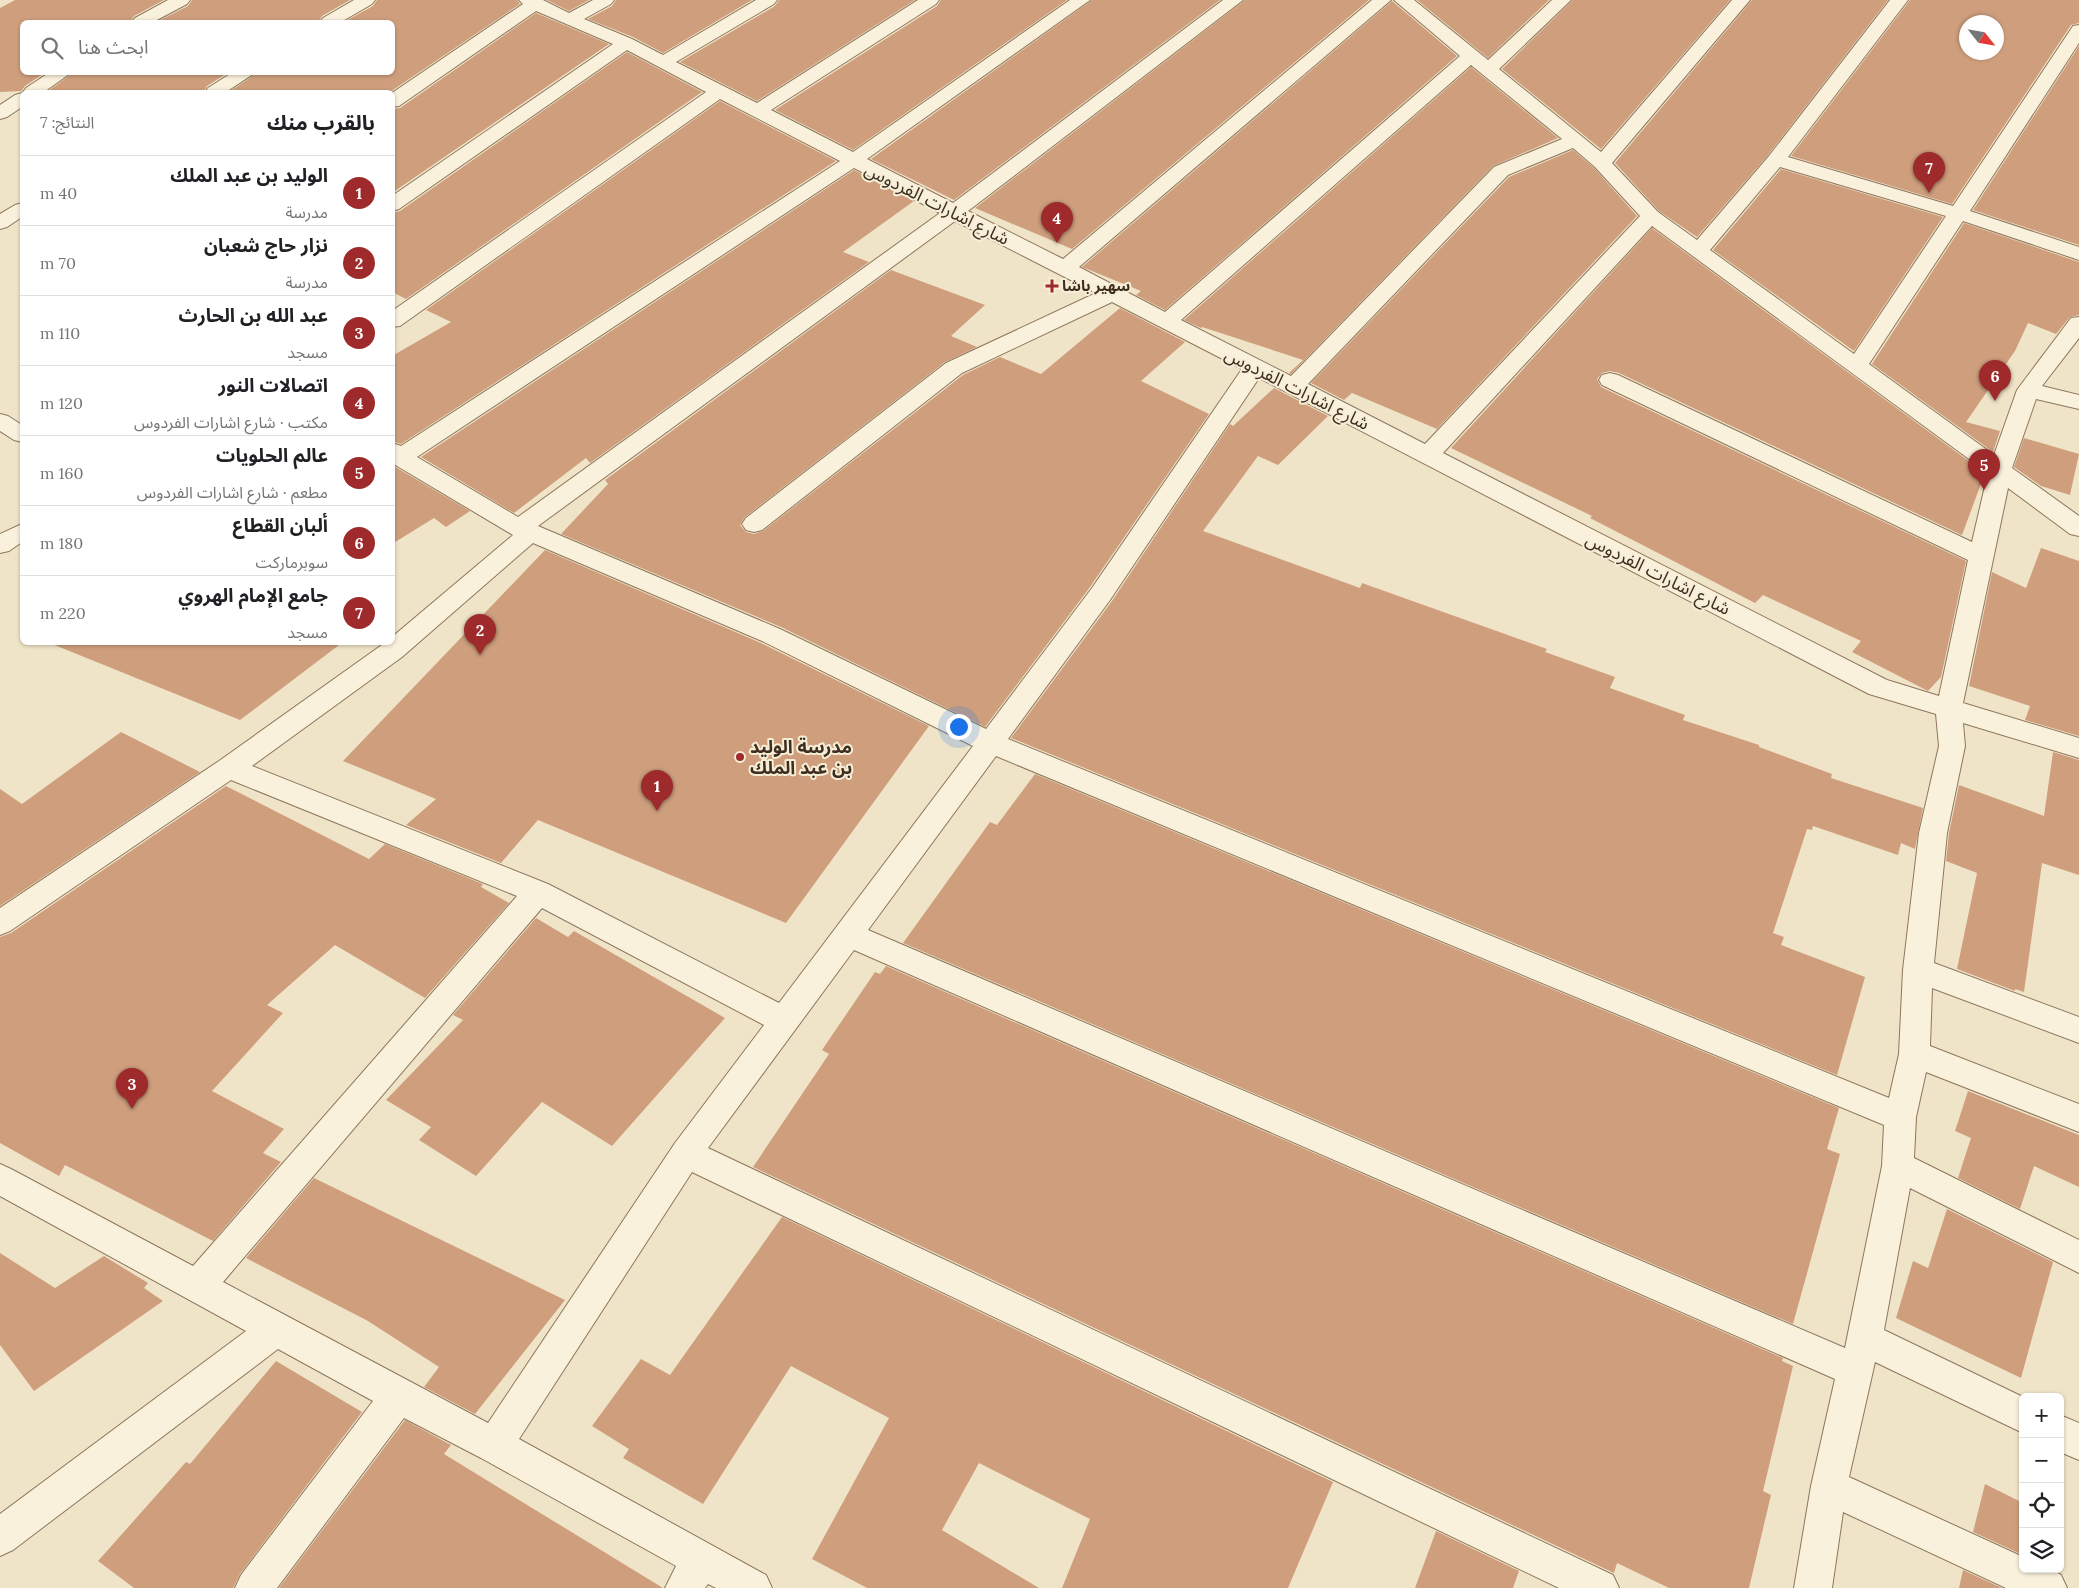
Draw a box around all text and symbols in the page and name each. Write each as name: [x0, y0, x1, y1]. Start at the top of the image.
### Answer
north arrow: [1959, 15, 2004, 60]
search box: [20, 20, 395, 75]
icon: search: [38, 34, 66, 62]
text: ابحث هنا: [78, 35, 148, 59]
text: بالقرب منك: [267, 109, 375, 136]
text: النتائج: 7: [40, 112, 94, 132]
pin: 7: [1913, 152, 1945, 193]
street label: شارع اشارات الفردوس: [860, 157, 1013, 253]
text: الوليد بن عبد الملك: [170, 163, 328, 187]
text: 40 m: [40, 183, 77, 203]
text: 1: [356, 183, 362, 203]
text: مدرسة: [285, 202, 328, 222]
pin: 4: [1041, 202, 1073, 243]
text: نزار حاج شعبان: [204, 233, 328, 257]
text: 70 m: [40, 253, 76, 273]
text: 2: [355, 253, 363, 273]
text: مدرسة: [285, 272, 328, 292]
place label: سهير باشا: [1062, 276, 1130, 295]
marker: سهير باشا: [1046, 280, 1058, 292]
text: عبد الله بن الحارث: [179, 303, 328, 327]
text: 110 m: [40, 323, 80, 343]
text: 3: [355, 323, 363, 343]
text: مسجد: [287, 342, 328, 362]
street label: شارع اشارات الفردوس: [1220, 342, 1373, 438]
pin: 6: [1979, 360, 2011, 401]
text: اتصالات النور: [219, 373, 328, 397]
text: 120 m: [40, 393, 83, 413]
text: 4: [355, 393, 363, 413]
text: مكتب · شارع اشارات الفردوس: [134, 412, 328, 432]
text: عالم الحلويات: [216, 443, 328, 467]
pin: 5: [1968, 449, 2000, 490]
text: 160 m: [40, 463, 84, 483]
text: 5: [355, 463, 363, 483]
text: مطعم · شارع اشارات الفردوس: [137, 482, 328, 502]
text: ألبان القطاع: [233, 513, 328, 537]
street label: شارع اشارات الفردوس: [1581, 527, 1734, 623]
text: 180 m: [40, 533, 83, 553]
text: 6: [354, 533, 364, 553]
text: سوبرماركت: [256, 552, 328, 572]
text: جامع الإمام الهروي: [178, 583, 328, 607]
text: 220 m: [40, 603, 86, 623]
text: 7: [355, 603, 363, 623]
pin: 2: [464, 614, 496, 655]
text: مسجد: [287, 622, 328, 642]
your location: [946, 714, 972, 740]
place label: مدرسة الوليد بن عبد الملك: [750, 735, 852, 779]
marker: مدرسة الوليد بن عبد الملك: [734, 751, 746, 763]
pin: 1: [641, 770, 673, 811]
pin: 3: [116, 1068, 148, 1109]
map controls: [2019, 1393, 2064, 1573]
button: +: [2019, 1393, 2064, 1438]
button: −: [2019, 1438, 2064, 1483]
button: locate: [2019, 1483, 2064, 1528]
button: layers: [2019, 1528, 2064, 1573]

